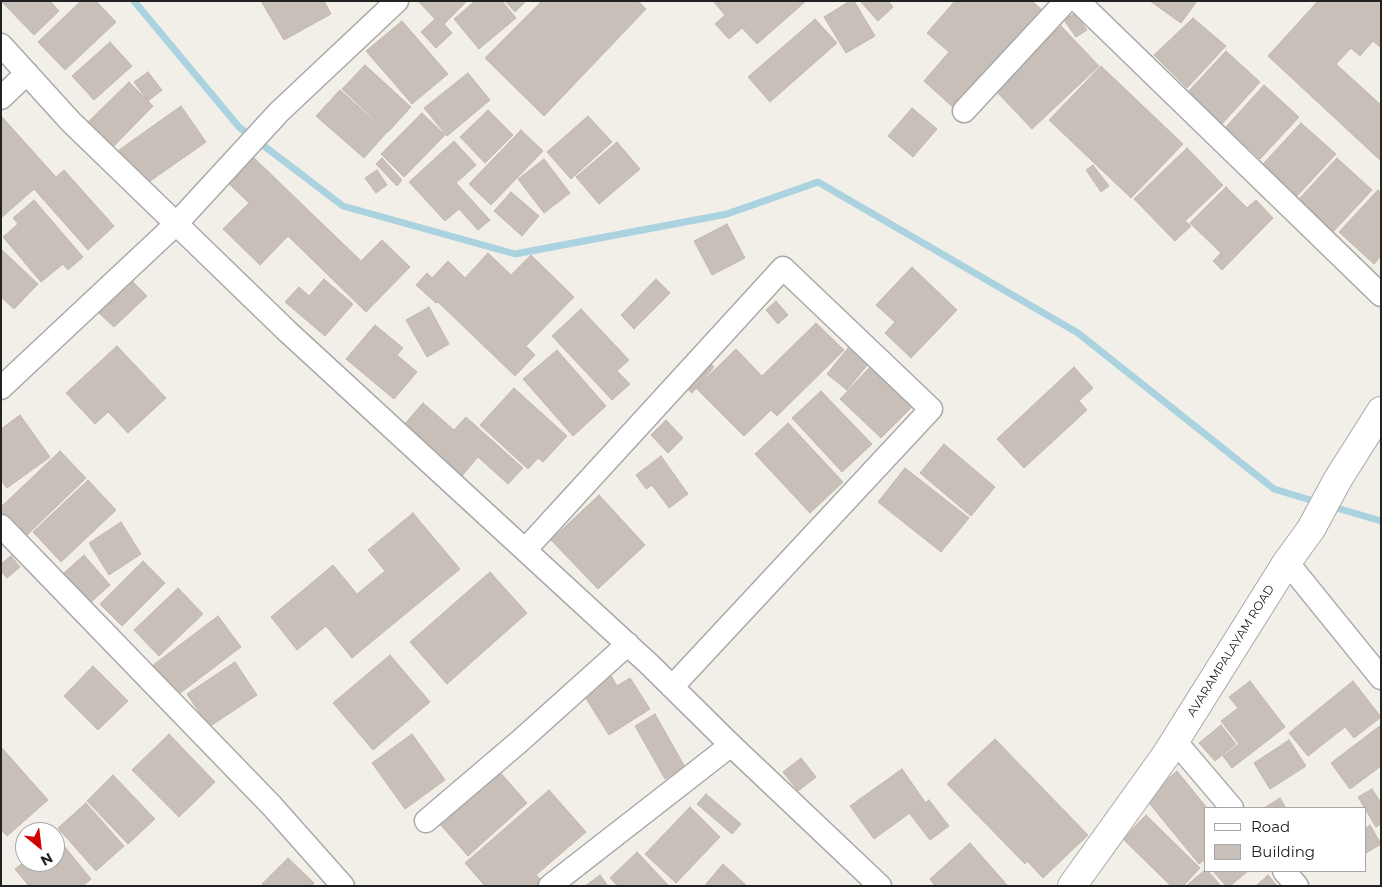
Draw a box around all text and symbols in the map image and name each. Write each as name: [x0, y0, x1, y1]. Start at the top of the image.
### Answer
street label: AVARAMPALAYAM ROAD: [1184, 582, 1278, 720]
legend: [1204, 807, 1367, 872]
text: Road: [1251, 817, 1290, 836]
north arrow: [15, 822, 65, 872]
text: Building: [1251, 842, 1315, 861]
text: N: [37, 849, 56, 870]

